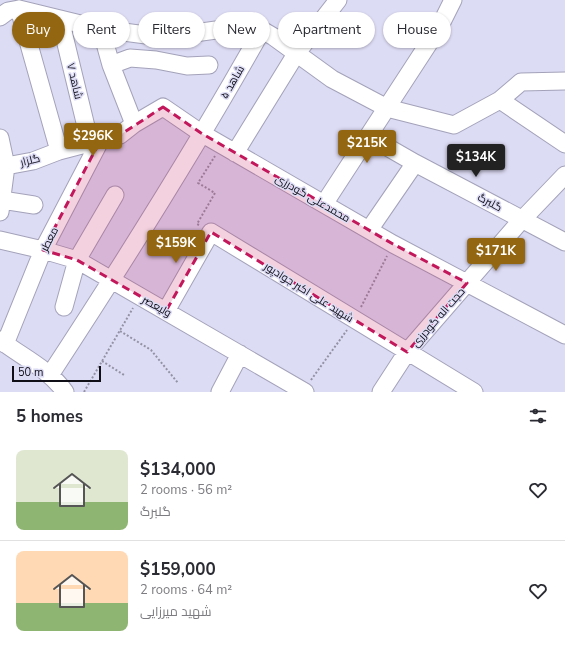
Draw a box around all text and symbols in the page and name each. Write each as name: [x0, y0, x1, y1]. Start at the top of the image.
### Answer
chip: Buy: [12, 12, 65, 48]
chip: Rent: [73, 12, 130, 48]
chip: Filters: [138, 12, 205, 48]
chip: New: [213, 12, 270, 48]
chip: Apartment: [278, 12, 375, 48]
chip: House: [383, 12, 451, 48]
street label: شاهد ۷: [63, 62, 86, 101]
street label: شاهد ۵: [217, 63, 248, 102]
pin: $296K: [65, 123, 121, 157]
text: $296K: [73, 127, 113, 145]
pin: $215K: [339, 130, 395, 164]
text: $215K: [347, 134, 387, 152]
pin: $134K: [448, 144, 504, 178]
text: $134K: [456, 148, 496, 166]
street label: گلزار: [18, 151, 42, 170]
street label: محمدعلی گودرزی: [273, 171, 353, 226]
street label: گلبرگ: [475, 190, 505, 215]
street label: معطر: [36, 224, 62, 255]
pin: $159K: [148, 230, 204, 264]
text: $159K: [156, 234, 196, 252]
pin: $171K: [468, 238, 524, 272]
text: $171K: [476, 242, 516, 260]
street label: شهید علی اکبر جوادپور: [260, 258, 356, 326]
street label: حجت اله گودرزی: [408, 284, 468, 350]
street label: ولیعصر: [138, 292, 174, 321]
scale bar: [12, 364, 101, 383]
text: 50 m: [18, 365, 43, 380]
text: 5 homes: [16, 405, 83, 428]
icon: filters: [527, 405, 549, 427]
text: $134,000: [140, 458, 216, 481]
icon: home: [48, 466, 96, 514]
icon: heart: [527, 479, 549, 501]
text: 2 rooms · 56 m²: [140, 481, 232, 499]
text: گلبرگ: [140, 503, 171, 521]
text: $159,000: [140, 558, 216, 581]
icon: home: [48, 567, 96, 615]
icon: heart: [527, 580, 549, 602]
text: 2 rooms · 64 m²: [140, 581, 232, 599]
text: شهید میرزایی: [140, 603, 211, 621]

